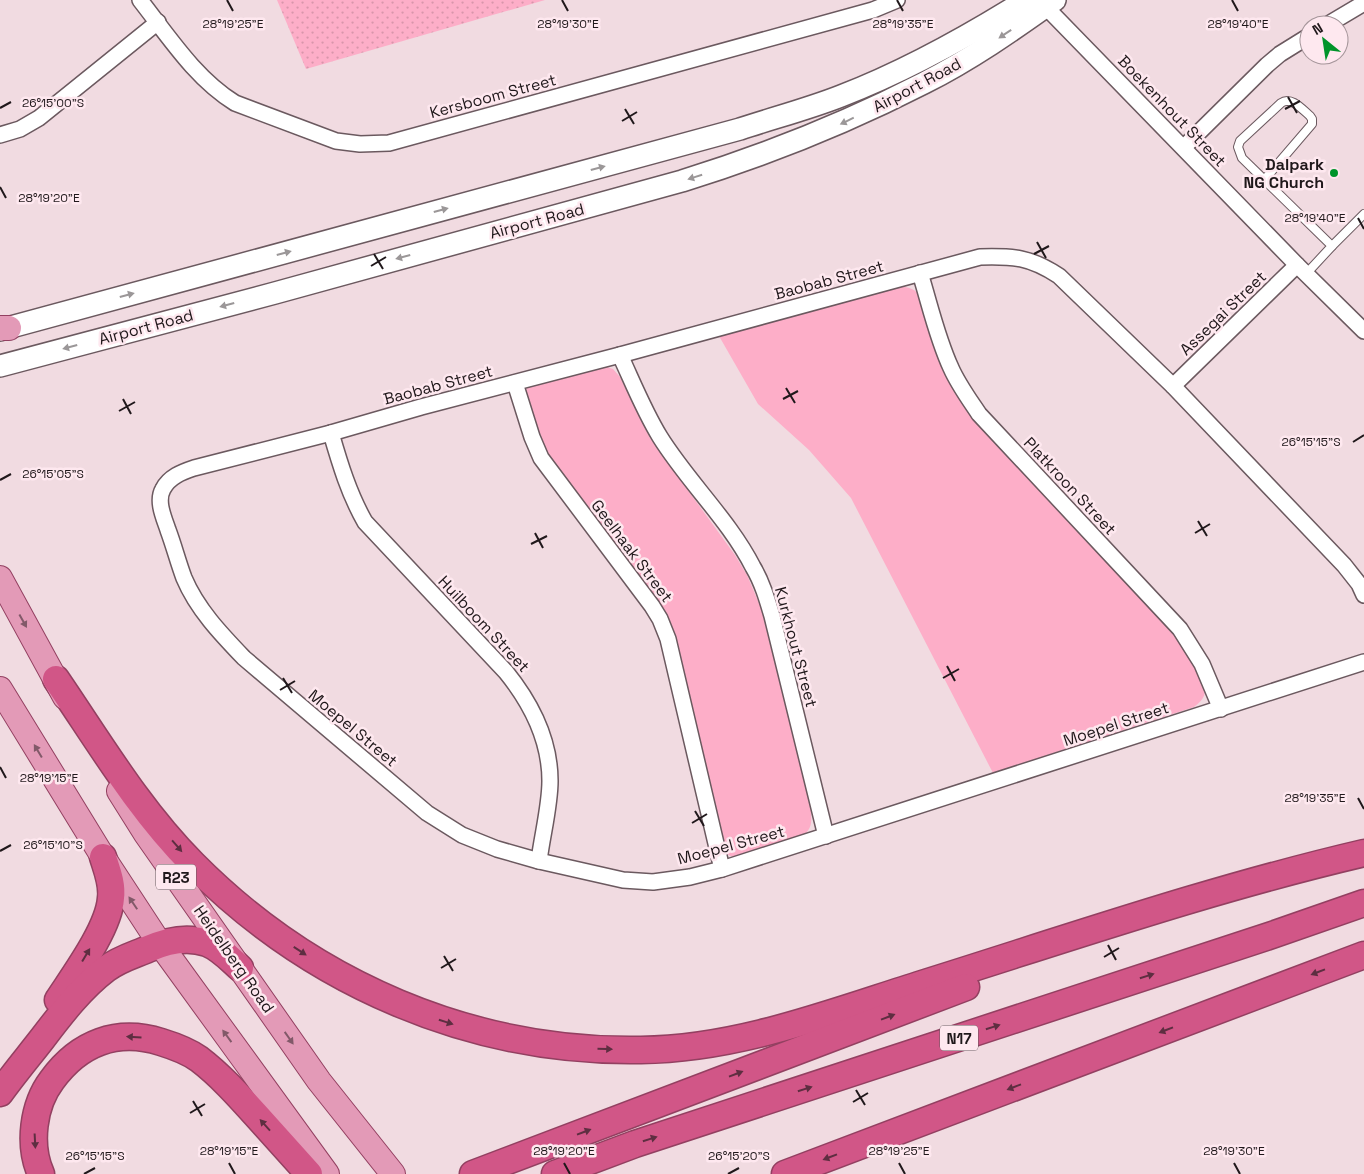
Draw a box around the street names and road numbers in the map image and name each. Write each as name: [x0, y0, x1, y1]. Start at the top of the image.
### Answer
street label: Boekenhout Street: [1113, 51, 1231, 171]
street label: Airport Road: [869, 53, 965, 117]
street label: Kersboom Street: [427, 69, 559, 123]
street label: Airport Road: [487, 198, 587, 244]
street label: Baobab Street: [772, 255, 886, 305]
street label: Assegai Street: [1175, 266, 1271, 360]
street label: Airport Road: [96, 304, 196, 350]
street label: Baobab Street: [381, 360, 495, 410]
street label: Platkroon Street: [1019, 433, 1121, 539]
street label: Geelhaak Street: [587, 495, 677, 607]
street label: Huilboom Street: [434, 571, 534, 677]
street label: Kurkhout Street: [770, 584, 822, 710]
street label: Moepel Street: [304, 685, 402, 771]
street label: Moepel Street: [1060, 697, 1172, 751]
street label: Moepel Street: [675, 821, 787, 869]
road number: R23: [156, 864, 196, 890]
street label: Heidelberg Road: [189, 901, 279, 1017]
road number: N17: [940, 1026, 978, 1050]

